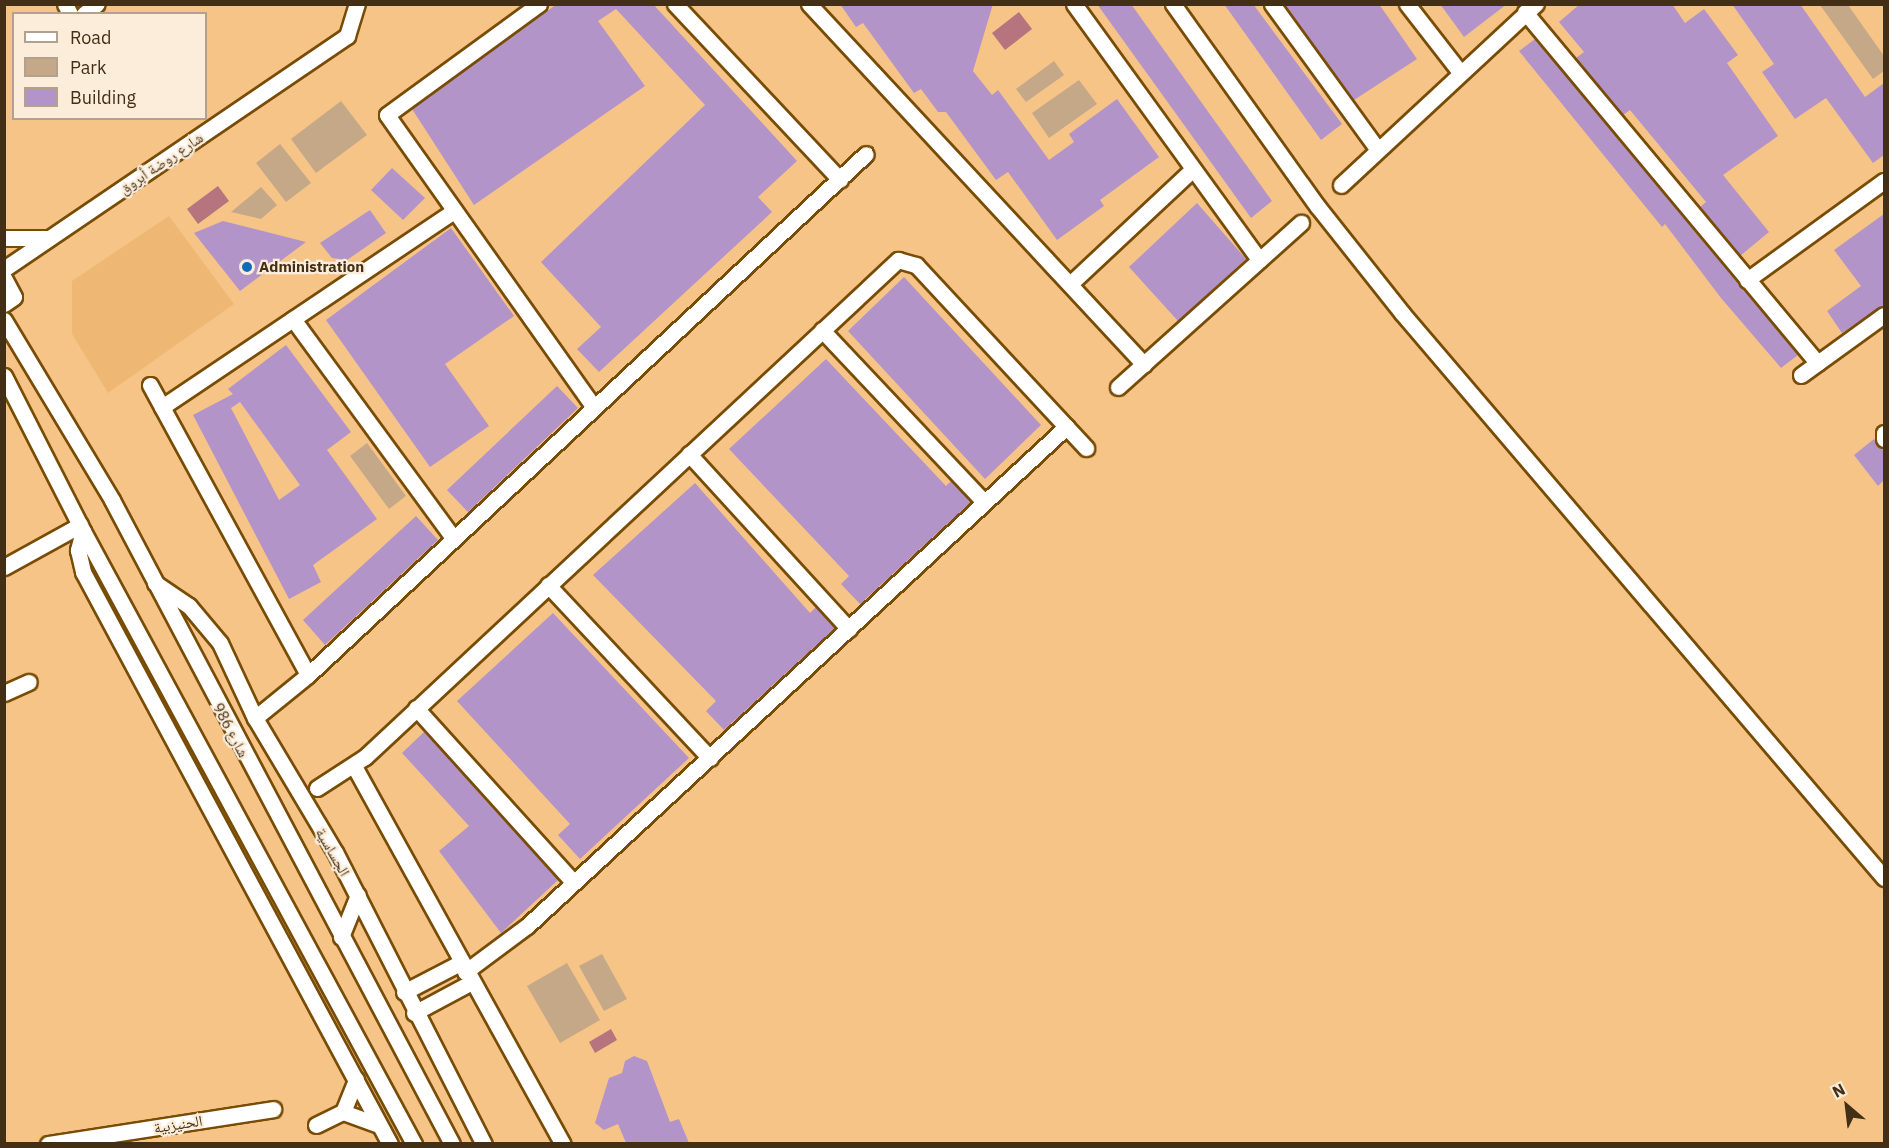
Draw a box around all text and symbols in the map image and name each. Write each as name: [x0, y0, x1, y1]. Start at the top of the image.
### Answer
legend: [12, 12, 207, 120]
text: Road: [70, 26, 111, 49]
text: Park: [70, 56, 106, 79]
text: Building: [70, 86, 136, 109]
street label: شارع روضة أبروق: [116, 128, 206, 198]
place label: Administration: [259, 258, 364, 276]
marker: Administration: [240, 260, 254, 274]
street label: شارع 986: [209, 700, 253, 760]
street label: الجساسية: [312, 825, 354, 879]
north arrow: [1817, 1076, 1877, 1136]
text: N: [1829, 1079, 1848, 1102]
street label: الحنيزبية: [152, 1111, 204, 1137]

